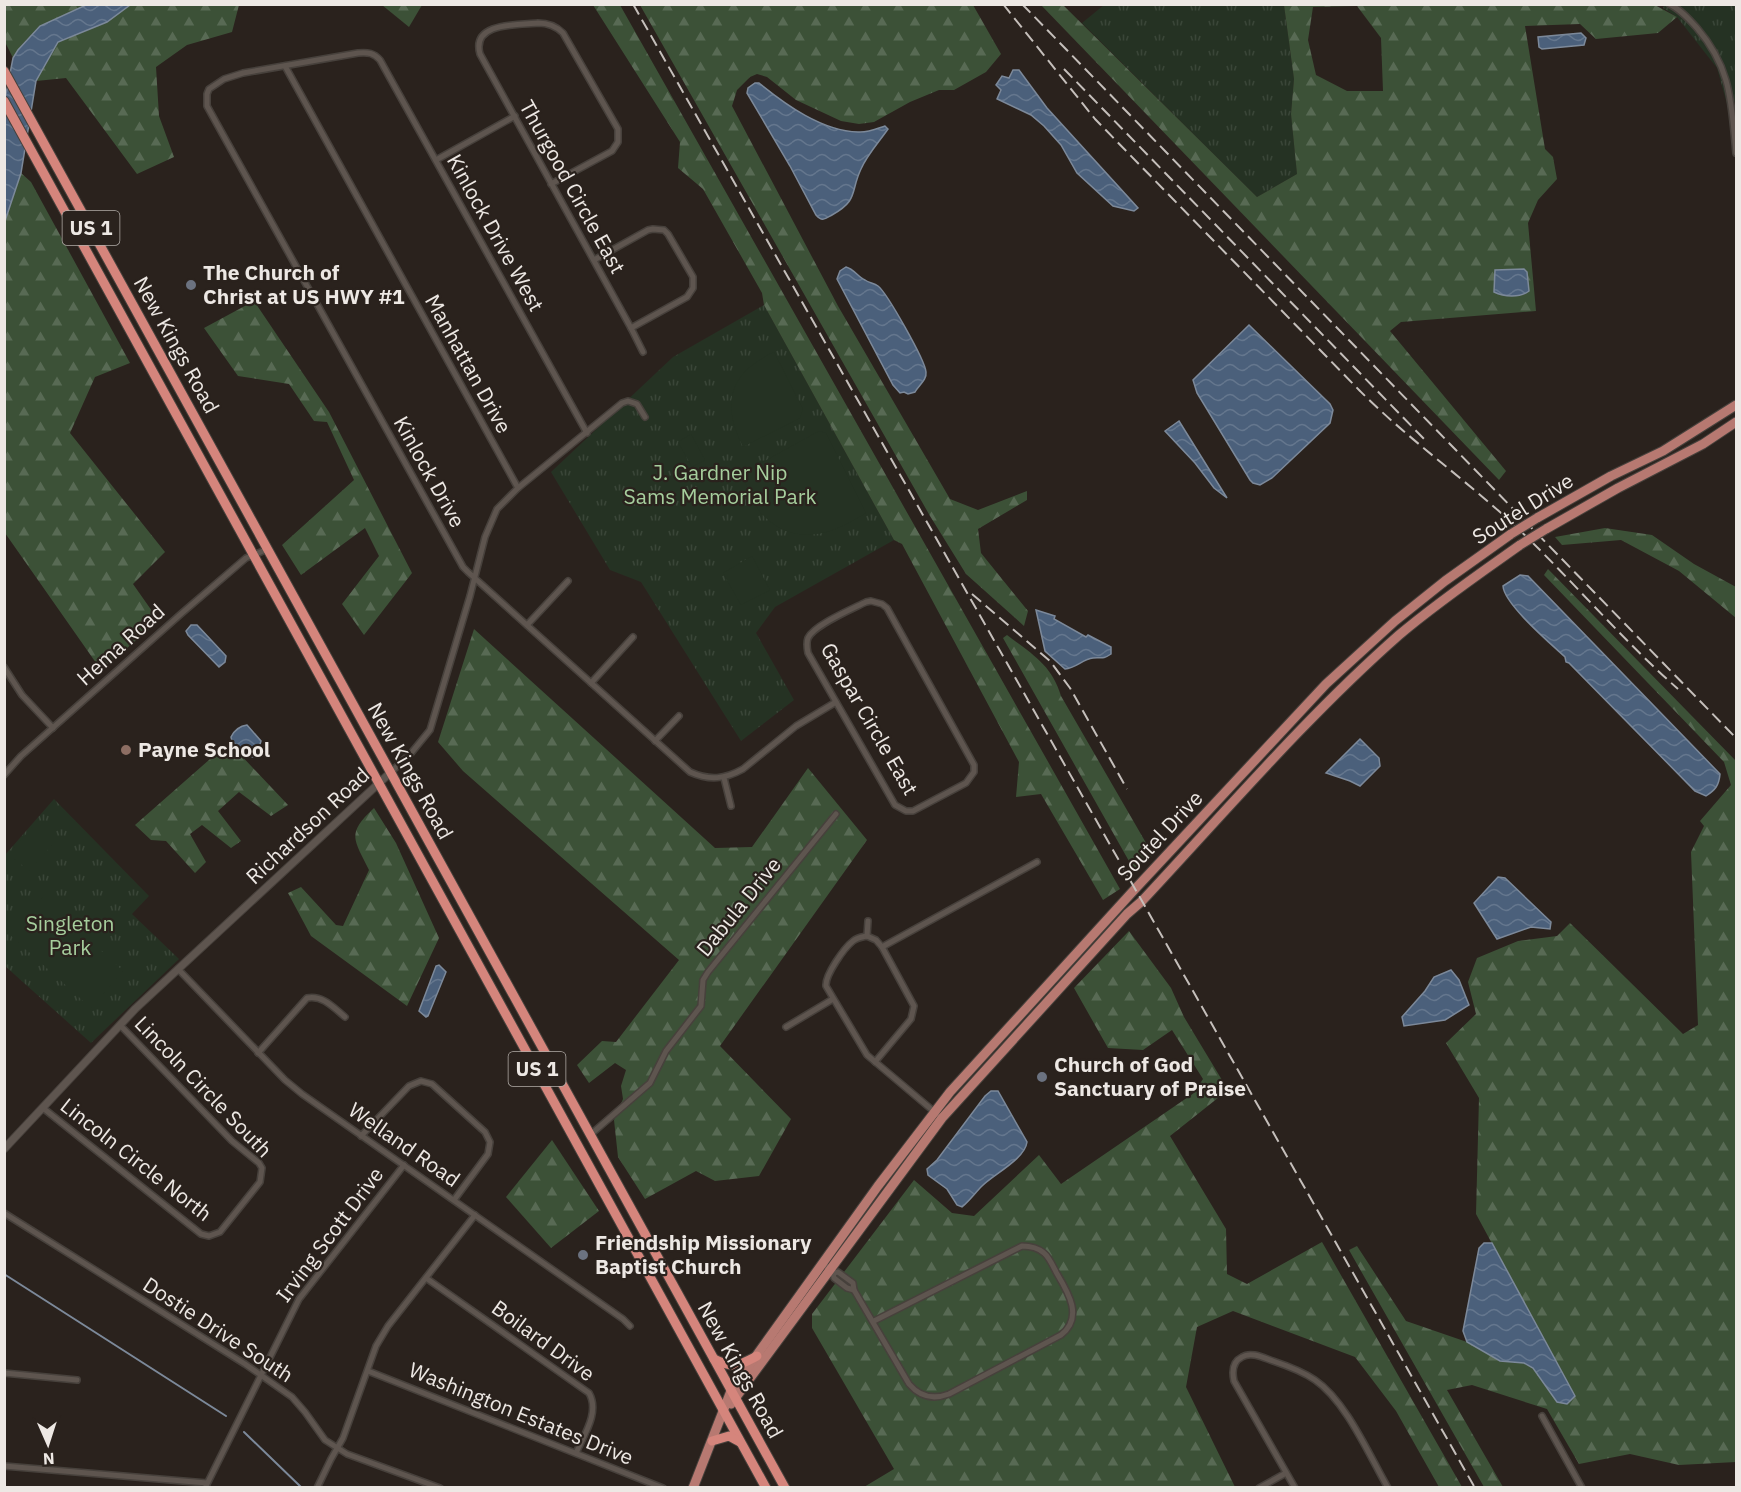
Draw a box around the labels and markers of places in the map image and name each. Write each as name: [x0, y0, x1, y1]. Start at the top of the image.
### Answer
place label: The Church of Christ at US HWY #1: [203, 258, 405, 310]
marker: The Church of Christ at US HWY #1: [184, 278, 198, 292]
place label: Payne School: [138, 735, 270, 763]
marker: Payne School: [119, 743, 133, 757]
place label: Church of God Sanctuary of Praise: [1054, 1050, 1246, 1102]
marker: Church of God Sanctuary of Praise: [1035, 1070, 1049, 1084]
place label: Friendship Missionary Baptist Church: [595, 1228, 812, 1280]
marker: Friendship Missionary Baptist Church: [576, 1248, 590, 1262]

